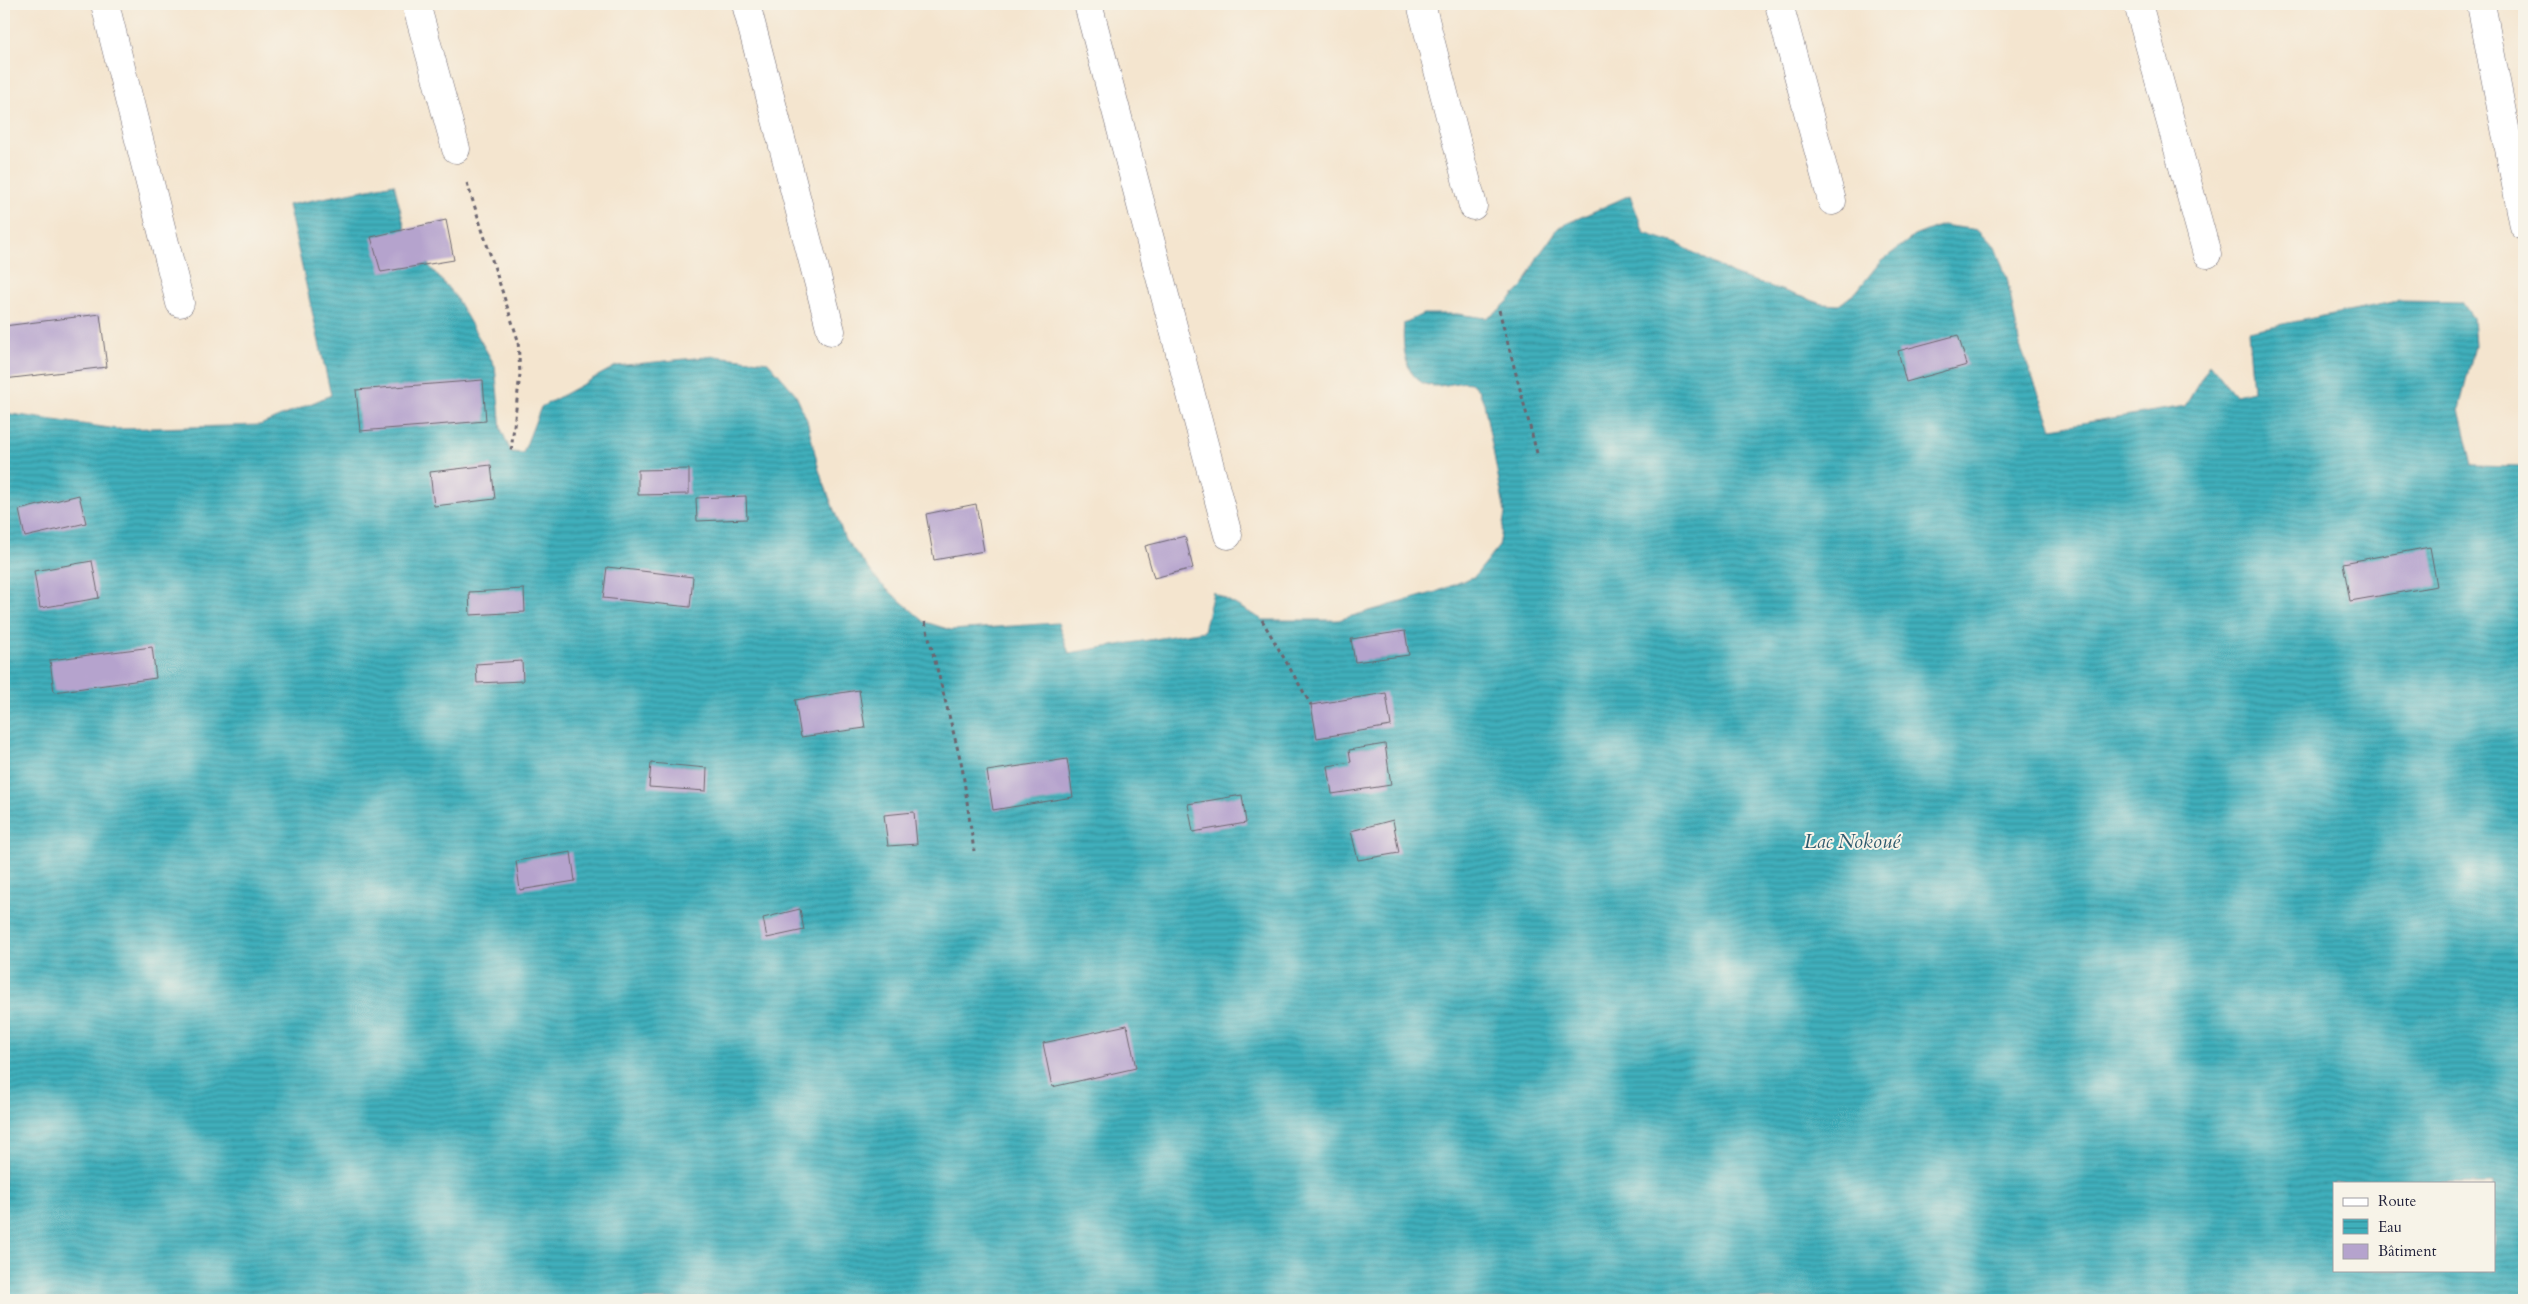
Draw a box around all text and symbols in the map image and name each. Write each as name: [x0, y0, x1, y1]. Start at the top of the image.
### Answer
water label: Lac Nokoué: [1804, 828, 1901, 855]
legend: [2333, 1182, 2496, 1272]
text: Route: [2378, 1191, 2416, 1211]
text: Eau: [2378, 1217, 2402, 1237]
text: Bâtiment: [2378, 1241, 2437, 1261]

